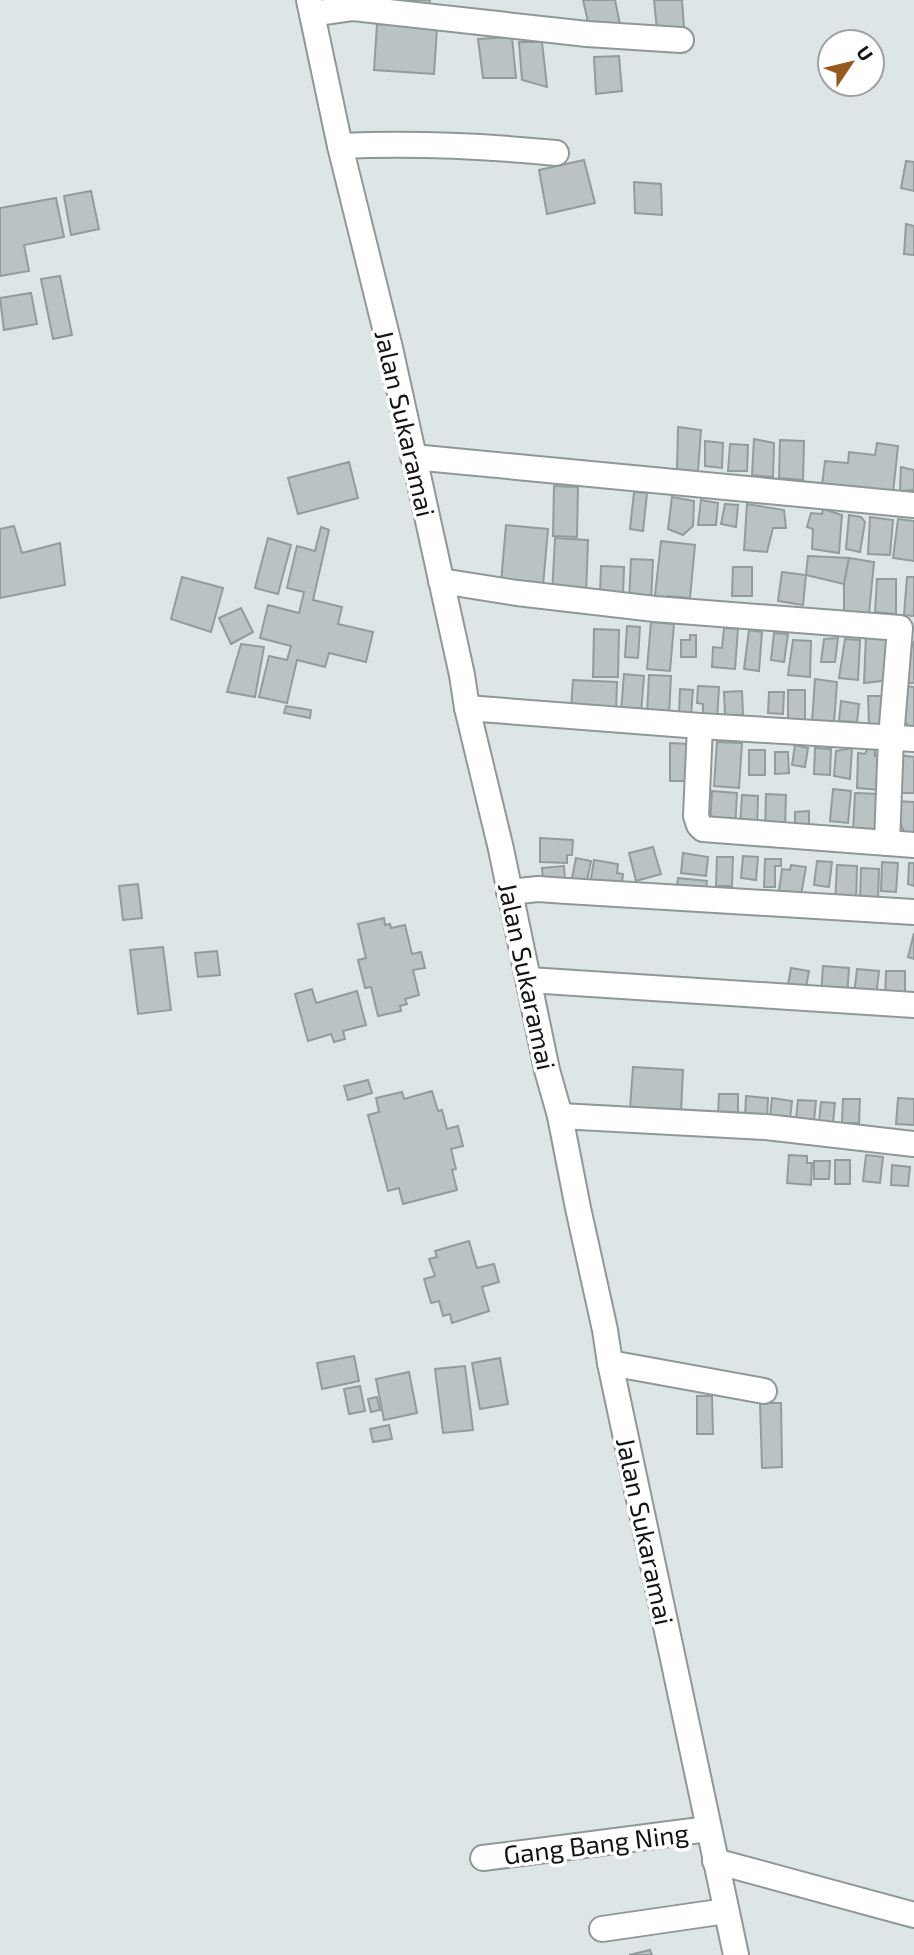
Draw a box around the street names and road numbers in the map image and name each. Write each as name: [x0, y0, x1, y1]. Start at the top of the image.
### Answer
street label: Jalan Sukaramai: [369, 326, 443, 520]
street label: Jalan Sukaramai: [493, 879, 563, 1073]
street label: Jalan Sukaramai: [611, 1434, 681, 1628]
street label: Gang Bang Ning: [502, 1816, 690, 1870]

